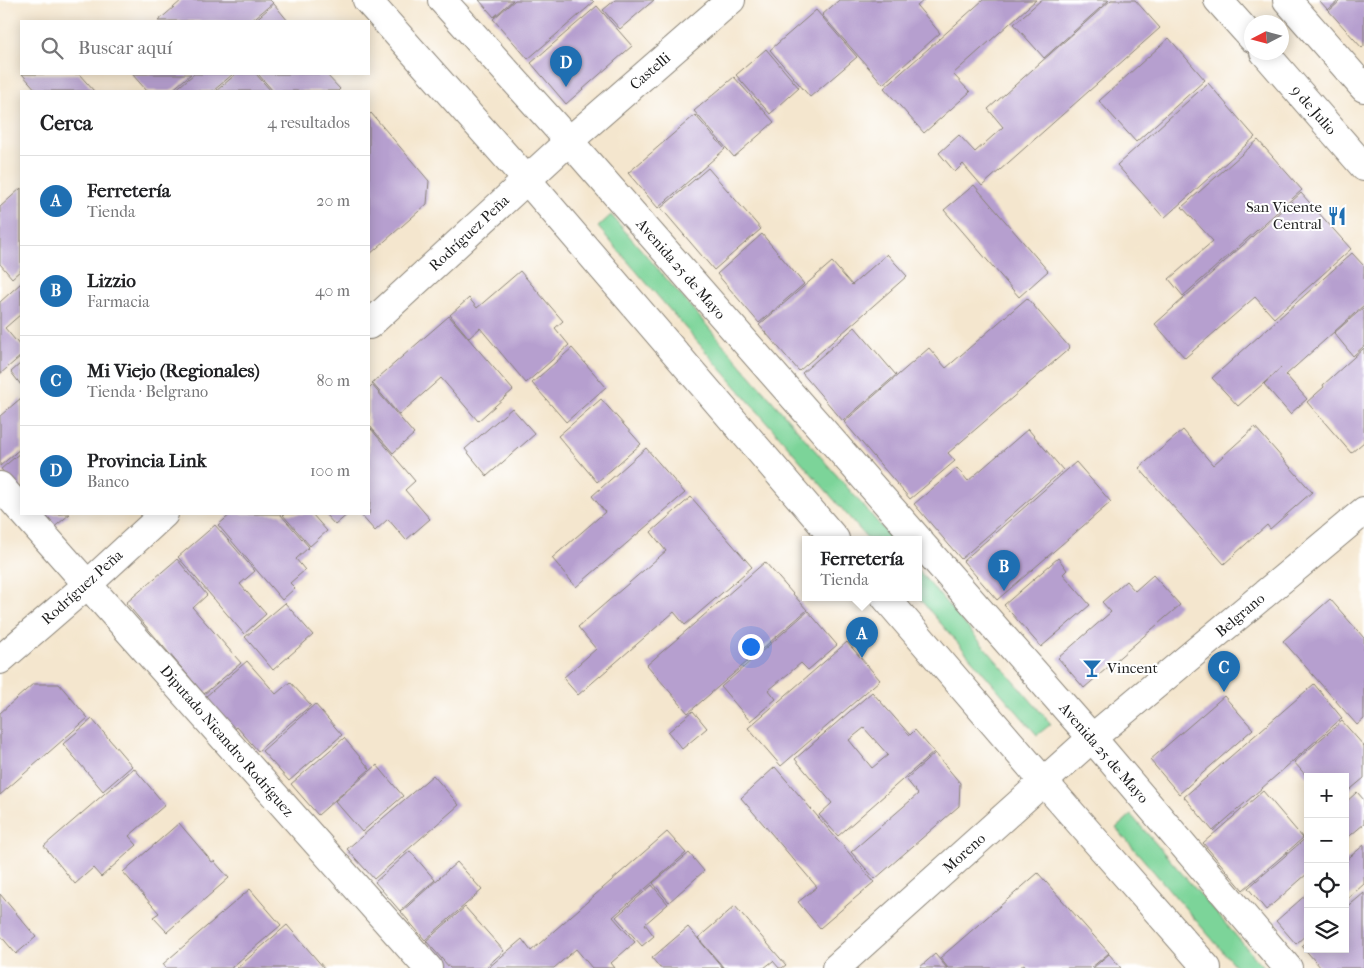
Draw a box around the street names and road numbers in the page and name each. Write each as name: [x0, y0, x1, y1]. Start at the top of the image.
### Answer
street label: Castelli: [626, 48, 674, 94]
street label: 9 de Julio: [1288, 82, 1341, 139]
street label: Rodríguez Peña: [425, 191, 514, 275]
street label: Avenida 25 de Mayo: [632, 214, 730, 323]
street label: Rodríguez Peña: [38, 545, 127, 628]
street label: Belgrano: [1212, 589, 1269, 641]
street label: Diputado Nicandro Rodríguez: [156, 662, 298, 821]
street label: Avenida 25 de Mayo: [1055, 698, 1153, 807]
street label: Moreno: [939, 829, 989, 877]

